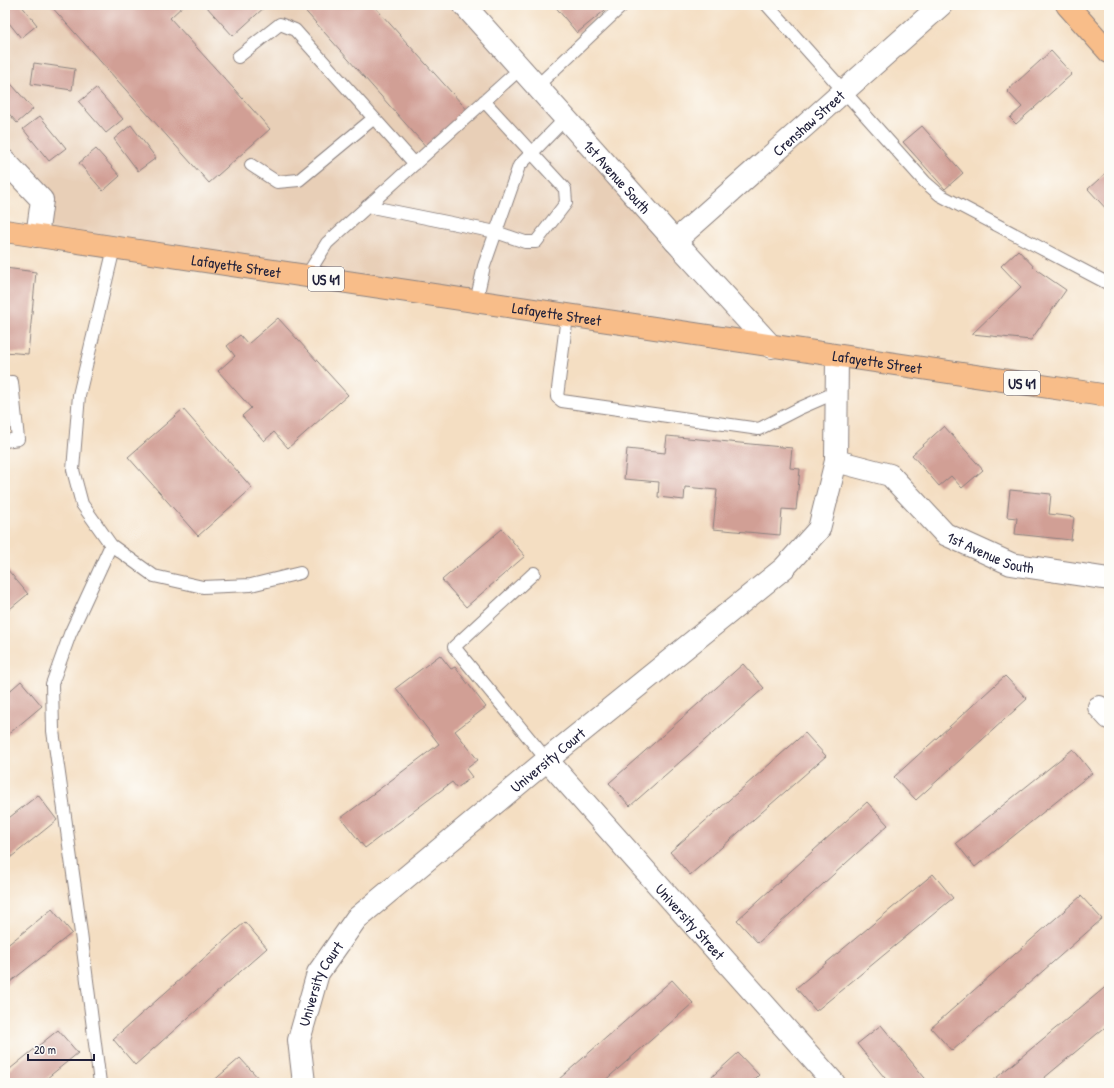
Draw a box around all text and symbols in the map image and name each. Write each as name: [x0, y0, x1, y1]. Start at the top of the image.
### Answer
street label: Crenshaw Street: [767, 85, 849, 161]
street label: 1st Avenue South: [579, 135, 656, 218]
street label: Lafayette Street: [190, 249, 283, 283]
road number: US 41: [308, 267, 344, 291]
street label: Lafayette Street: [511, 296, 604, 331]
street label: Lafayette Street: [831, 344, 924, 379]
road number: US 41: [1004, 371, 1040, 395]
street label: 1st Avenue South: [944, 526, 1035, 578]
street label: University Court: [505, 722, 590, 797]
street label: University Street: [651, 879, 731, 965]
street label: University Court: [293, 936, 348, 1029]
scale bar: [28, 1036, 94, 1062]
text: 20 m: [34, 1041, 56, 1058]

